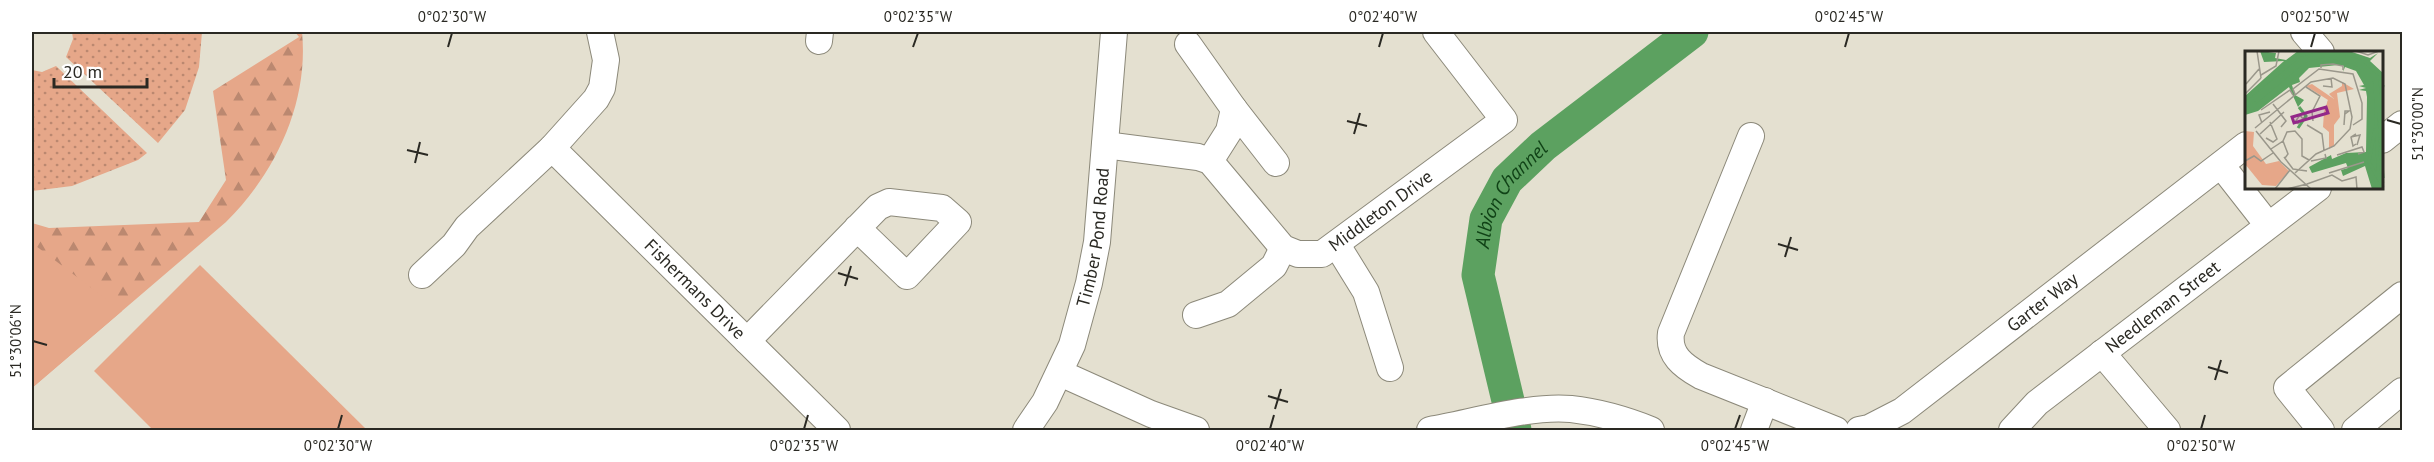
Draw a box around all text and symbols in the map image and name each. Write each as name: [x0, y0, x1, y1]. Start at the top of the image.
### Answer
text: 0°02'30"W: [418, 7, 487, 26]
text: 0°02'35"W: [884, 7, 953, 26]
text: 0°02'40"W: [1349, 7, 1418, 26]
text: 0°02'45"W: [1815, 7, 1884, 26]
text: 0°02'50"W: [2281, 7, 2350, 26]
scale bar: [54, 51, 147, 89]
inset map: [2245, 51, 2383, 189]
text: 20 m: [63, 60, 102, 83]
text: 51°30'00"N: [2408, 87, 2427, 161]
water label: Albion Channel: [1469, 135, 1554, 251]
street label: Middleton Drive: [1324, 165, 1437, 256]
street label: Timber Pond Road: [1071, 167, 1114, 310]
street label: Fishermans Drive: [640, 234, 751, 344]
street label: Needleman Street: [2100, 255, 2224, 358]
street label: Garter Way: [2002, 267, 2083, 337]
text: 51°30'06"N: [6, 304, 25, 378]
text: 0°02'30"W: [304, 436, 373, 455]
text: 0°02'35"W: [770, 436, 839, 455]
text: 0°02'40"W: [1236, 436, 1305, 455]
text: 0°02'45"W: [1701, 436, 1770, 455]
text: 0°02'50"W: [2167, 436, 2236, 455]

